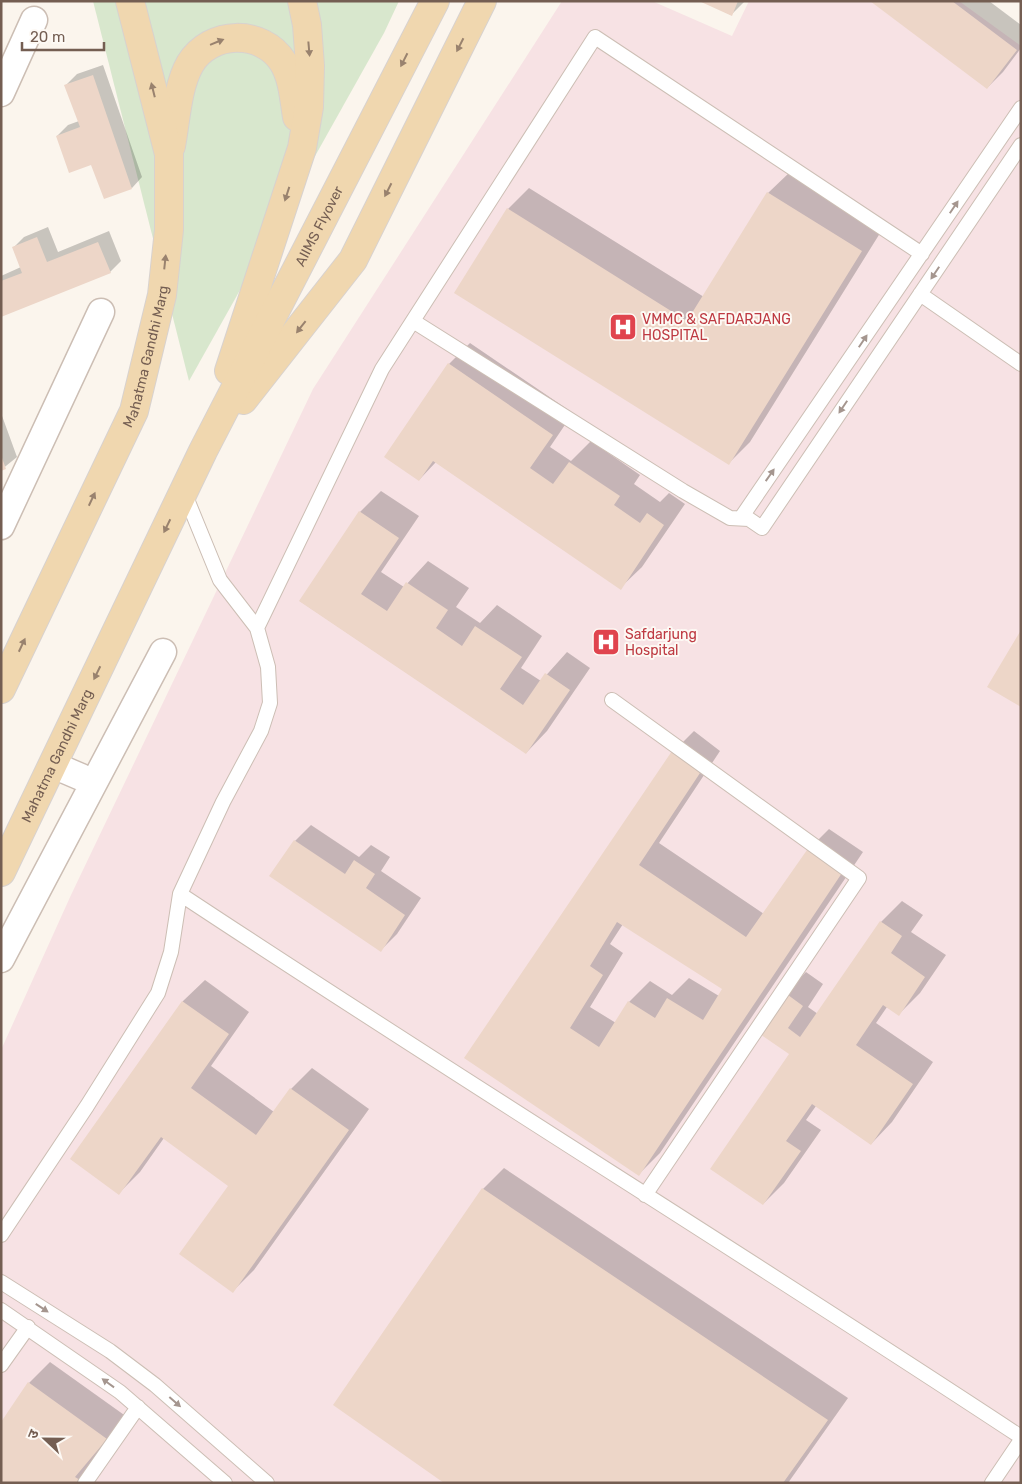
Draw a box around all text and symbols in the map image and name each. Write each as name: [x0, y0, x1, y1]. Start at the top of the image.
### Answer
scale bar: [22, 20, 105, 52]
text: 20 m: [30, 28, 65, 46]
one-way arrow: [210, 38, 225, 46]
one-way arrow: [456, 38, 464, 52]
one-way arrow: [305, 42, 313, 58]
one-way arrow: [400, 53, 408, 67]
one-way arrow: [149, 83, 157, 98]
street label: AIIMS Flyover: [291, 183, 347, 269]
one-way arrow: [384, 183, 392, 197]
one-way arrow: [282, 187, 290, 202]
one-way arrow: [949, 200, 959, 213]
one-way arrow: [161, 253, 169, 269]
one-way arrow: [930, 266, 939, 279]
street label: Mahatma Gandhi Marg: [119, 285, 171, 430]
place label: VMMC & SAFDARJANG HOSPITAL: [642, 311, 791, 344]
hospital icon: VMMC & SAFDARJANG HOSPITAL: [608, 312, 638, 342]
one-way arrow: [295, 320, 306, 333]
one-way arrow: [858, 335, 867, 348]
one-way arrow: [839, 400, 848, 414]
one-way arrow: [765, 468, 775, 482]
one-way arrow: [88, 492, 96, 506]
one-way arrow: [163, 519, 171, 534]
place label: Safdarjung Hospital: [625, 626, 697, 659]
hospital icon: Safdarjung Hospital: [591, 627, 621, 657]
one-way arrow: [18, 638, 26, 652]
one-way arrow: [92, 666, 100, 680]
street label: Mahatma Gandhi Marg: [18, 686, 96, 825]
one-way arrow: [36, 1303, 49, 1313]
one-way arrow: [101, 1378, 115, 1388]
one-way arrow: [168, 1396, 180, 1408]
north arrow: [20, 1414, 70, 1464]
text: उ: [24, 1427, 43, 1441]

